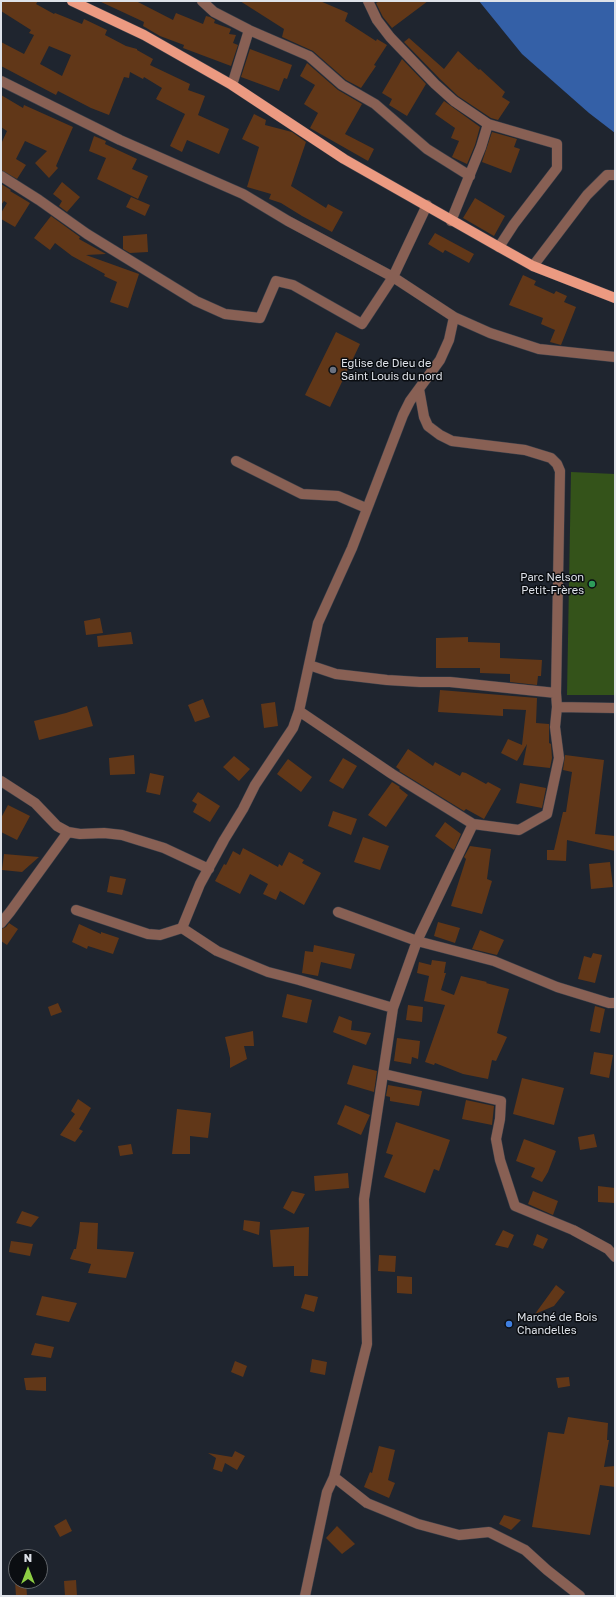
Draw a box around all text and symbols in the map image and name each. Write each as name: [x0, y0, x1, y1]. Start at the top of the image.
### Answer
place label: Eglise de Dieu de Saint Louis du nord: [341, 357, 442, 383]
marker: Eglise de Dieu de Saint Louis du nord: [328, 365, 338, 375]
place label: Parc Nelson Petit-Frères: [520, 571, 584, 597]
marker: Parc Nelson Petit-Frères: [587, 579, 597, 589]
place label: Marché de Bois Chandelles: [517, 1311, 597, 1337]
marker: Marché de Bois Chandelles: [504, 1319, 514, 1329]
north arrow: [8, 1549, 48, 1589]
text: N: [24, 1551, 32, 1564]

